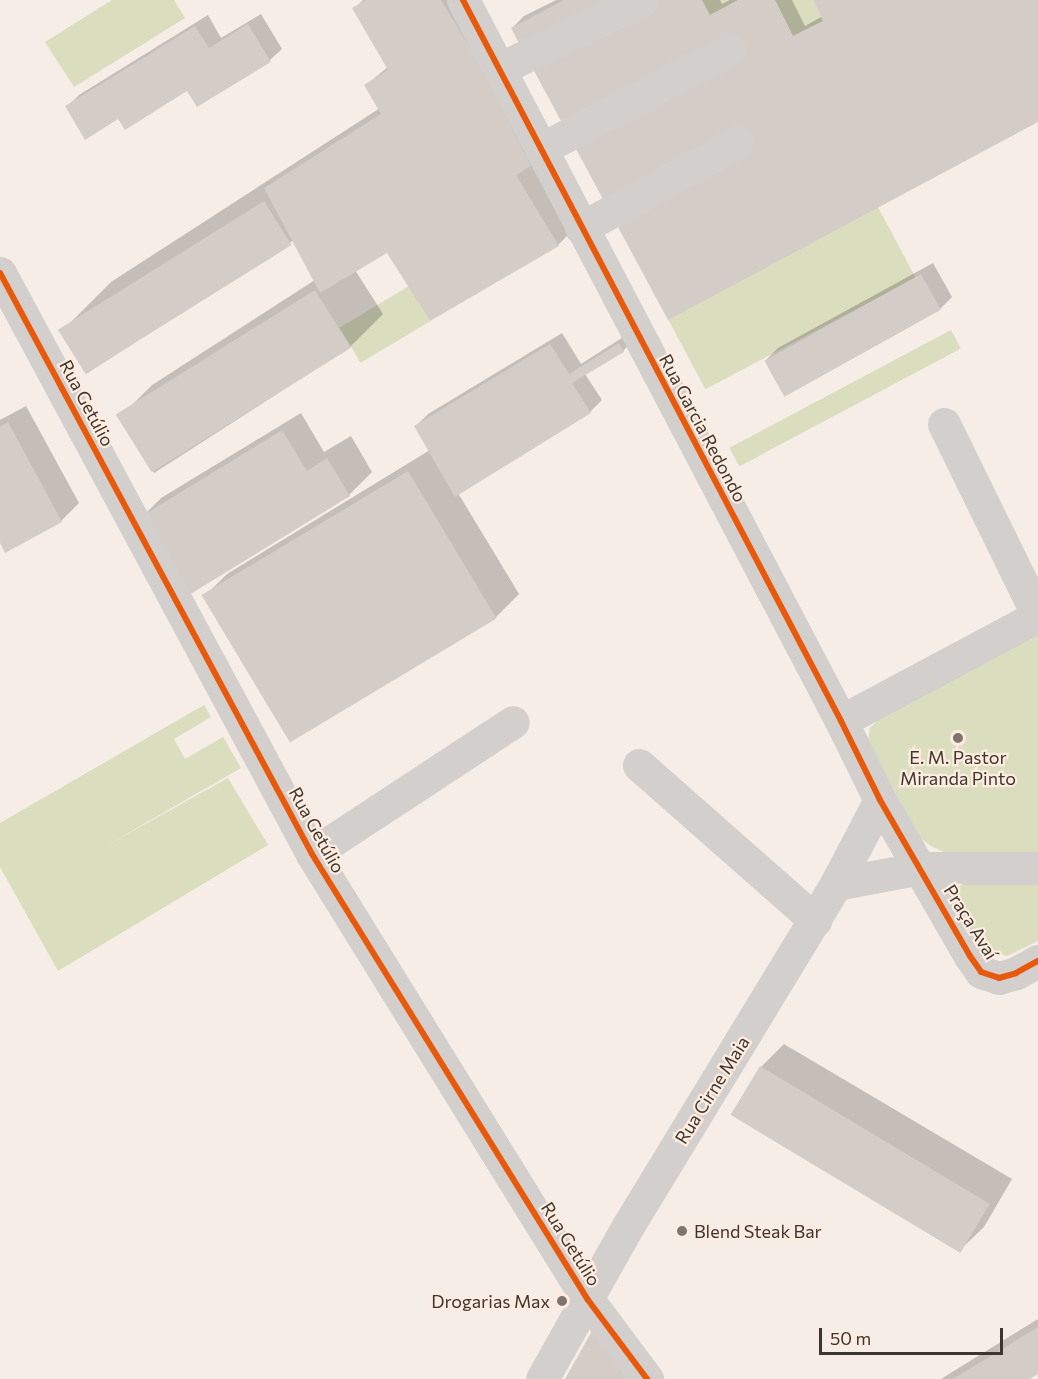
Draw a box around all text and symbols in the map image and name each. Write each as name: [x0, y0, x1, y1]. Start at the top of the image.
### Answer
street label: Rua Garcia Redondo: [655, 350, 751, 506]
street label: Rua Getúlio: [55, 356, 119, 450]
marker: E. M. Pastor Miranda Pinto: [951, 731, 965, 745]
place label: E. M. Pastor Miranda Pinto: [900, 747, 1016, 789]
street label: Rua Getúlio: [285, 783, 349, 877]
street label: Praça Avaí: [940, 881, 1002, 963]
street label: Rua Cirne Maia: [670, 1032, 754, 1148]
street label: Rua Getúlio: [537, 1198, 605, 1290]
place label: Blend Steak Bar: [694, 1220, 822, 1242]
marker: Blend Steak Bar: [675, 1224, 689, 1238]
place label: Drogarias Max: [431, 1290, 550, 1312]
marker: Drogarias Max: [555, 1294, 569, 1308]
scale bar: [822, 1316, 1006, 1354]
text: 50 m: [830, 1327, 871, 1349]

